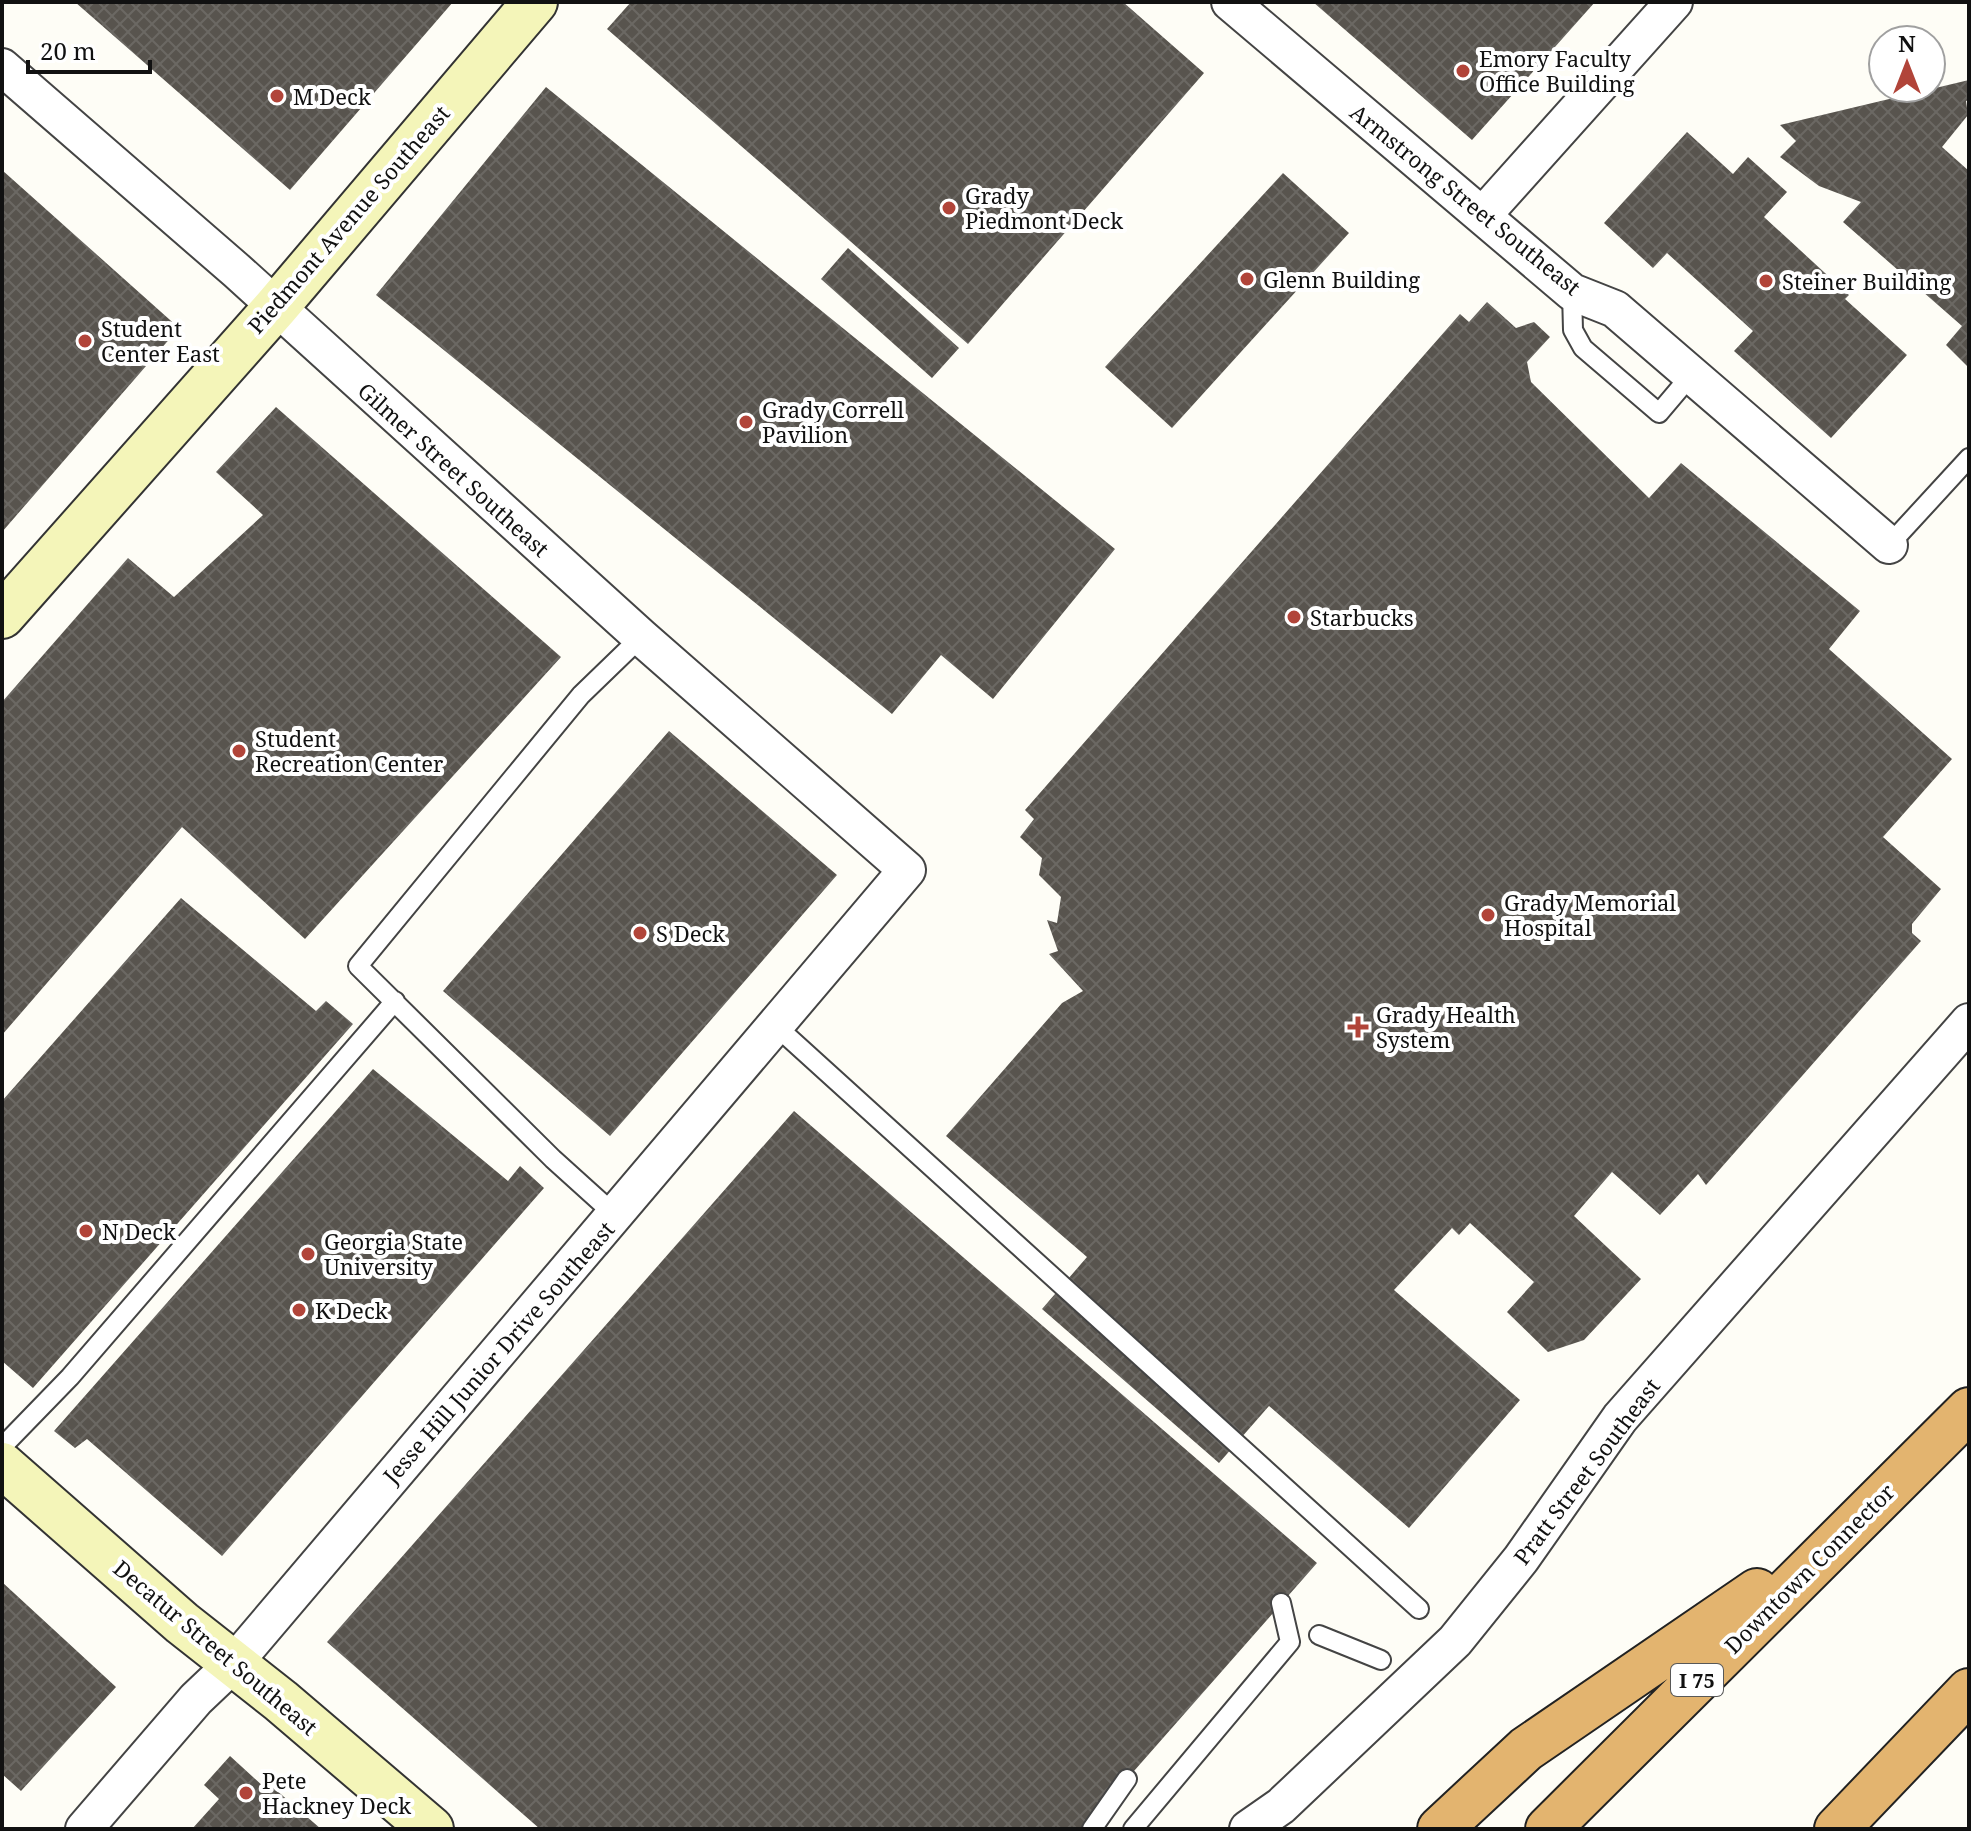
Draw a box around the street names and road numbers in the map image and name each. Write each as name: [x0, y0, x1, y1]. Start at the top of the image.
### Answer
street label: Armstrong Street Southeast: [1344, 97, 1588, 302]
street label: Piedmont Avenue Southeast: [240, 98, 456, 340]
street label: Gilmer Street Southeast: [352, 375, 556, 563]
street label: Jesse Hill Junior Drive Southeast: [375, 1214, 620, 1490]
street label: Pratt Street Southeast: [1506, 1372, 1666, 1570]
street label: Downtown Connector: [1717, 1476, 1901, 1660]
street label: Decatur Street Southeast: [108, 1553, 325, 1742]
road number: I 75: [1671, 1664, 1723, 1696]

